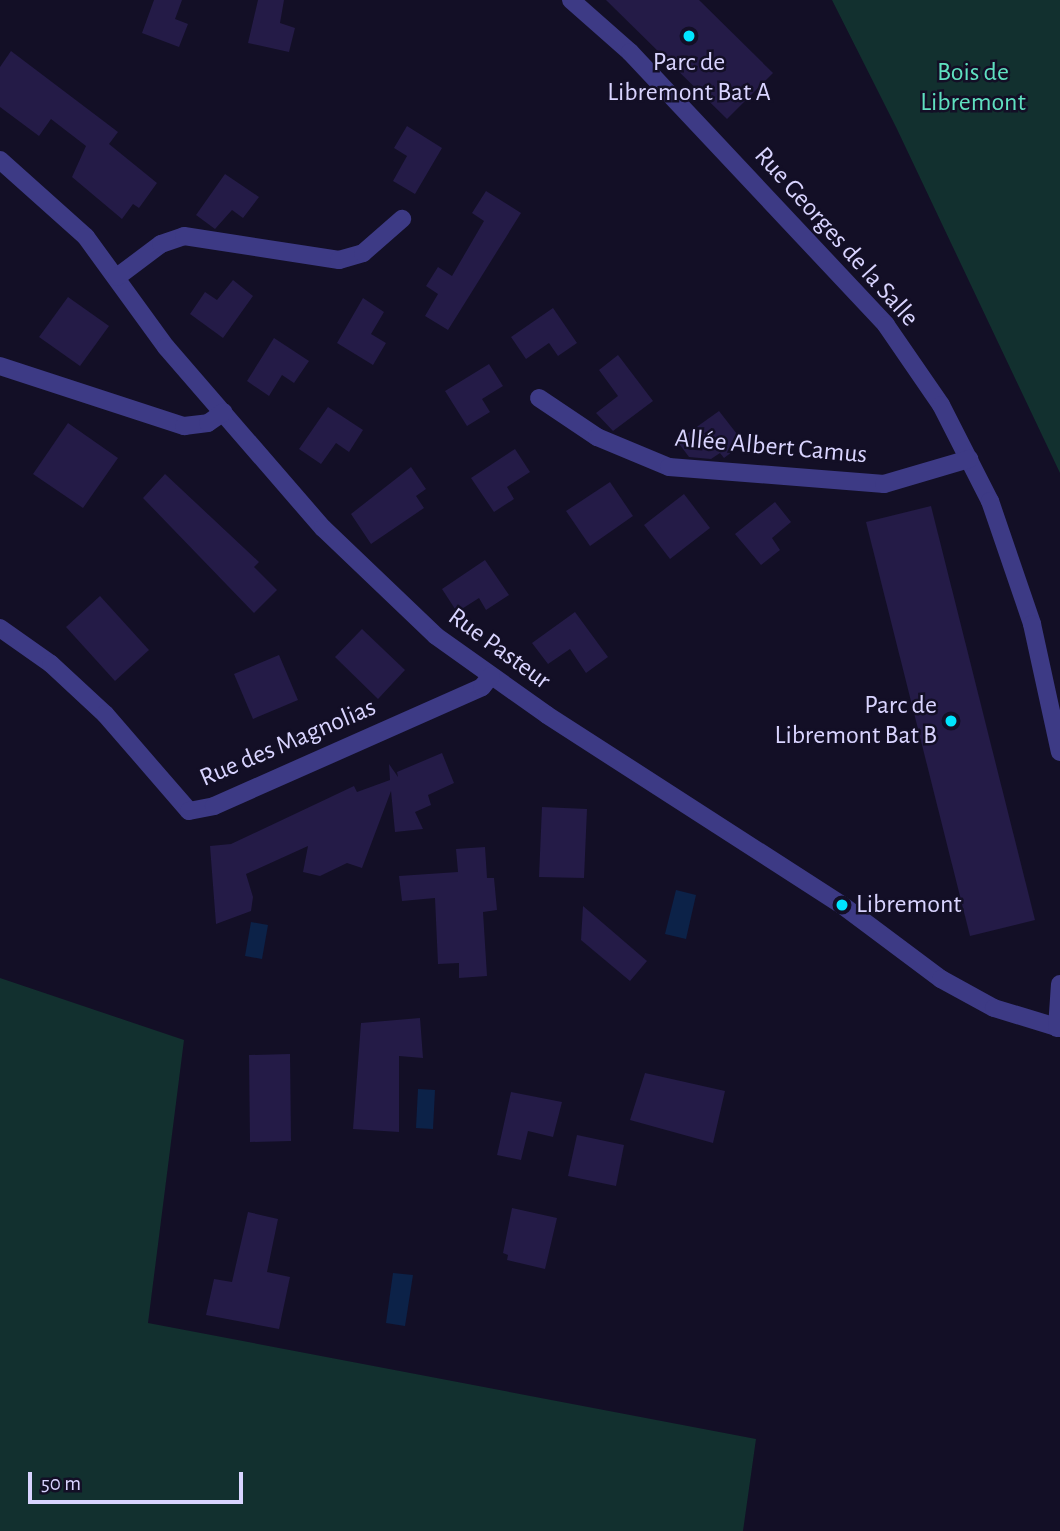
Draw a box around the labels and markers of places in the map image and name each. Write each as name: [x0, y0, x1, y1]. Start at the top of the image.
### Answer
marker: Parc de Libremont Bat A: [681, 28, 697, 44]
place label: Parc de Libremont Bat A: [607, 47, 771, 108]
place label: Parc de Libremont Bat B: [775, 690, 937, 752]
marker: Parc de Libremont Bat B: [943, 713, 959, 729]
place label: Libremont: [856, 889, 962, 921]
marker: Libremont: [834, 897, 850, 913]

